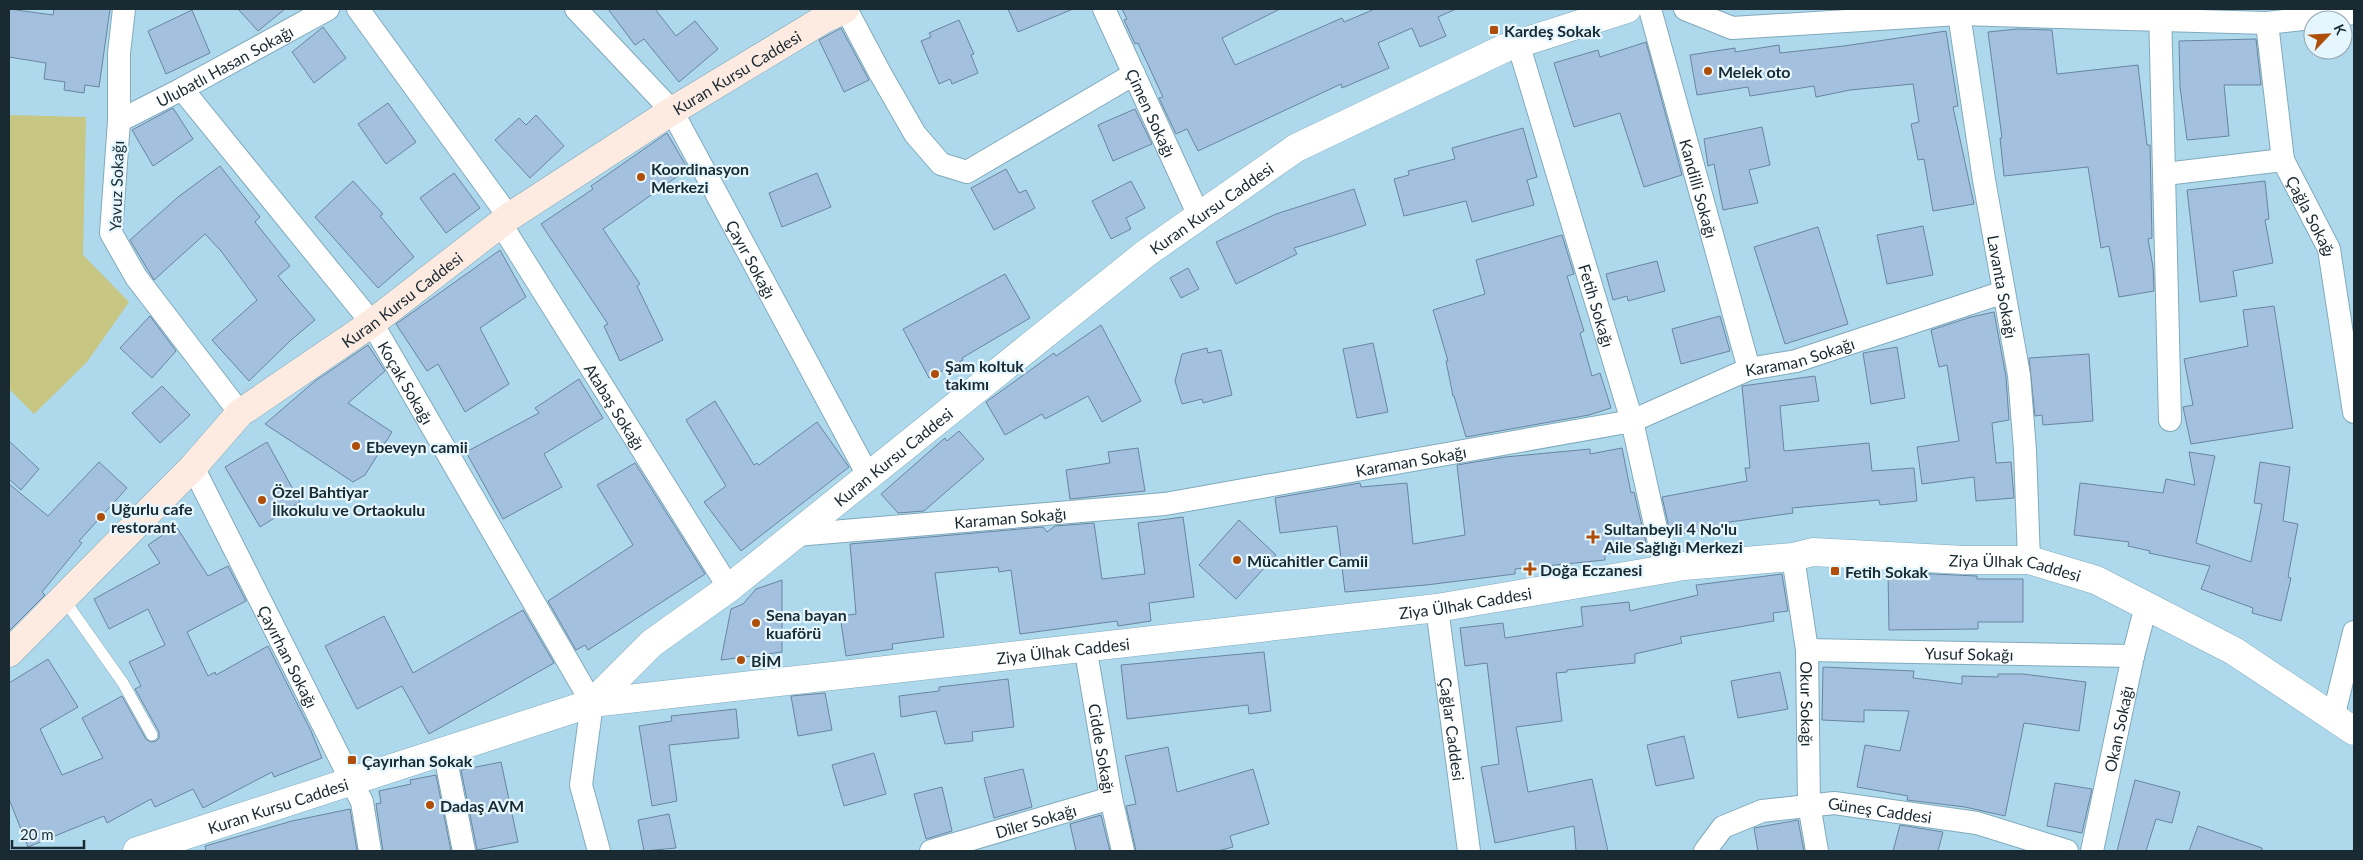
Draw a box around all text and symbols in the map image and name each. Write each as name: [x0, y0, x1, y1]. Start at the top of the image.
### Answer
north arrow: [2303, 10, 2353, 60]
street label: Ulubatlı Hasan Sokağı: [153, 21, 296, 110]
place label: Kardeş Sokak: [1504, 21, 1601, 40]
text: K: [2331, 21, 2350, 38]
marker: Kardeş Sokak: [1488, 24, 1500, 36]
street label: Kuran Kursu Caddesi: [669, 26, 804, 118]
place label: Melek oto: [1718, 62, 1791, 81]
street label: Çimen Sokağı: [1123, 65, 1180, 160]
marker: Melek oto: [1702, 65, 1714, 77]
street label: Kandilli Sokağı: [1677, 137, 1722, 240]
street label: Yavuz Sokağı: [105, 140, 127, 232]
street label: Kuran Kursu Caddesi: [1146, 158, 1276, 258]
place label: Koordinasyon Merkezi: [651, 159, 749, 196]
marker: Koordinasyon Merkezi: [635, 171, 647, 183]
street label: Çağla Sokağı: [2283, 172, 2339, 258]
street label: Çayır Sokağı: [723, 216, 780, 301]
street label: Lavanta Sokağı: [1985, 233, 2022, 340]
street label: Kuran Kursu Caddesi: [338, 247, 466, 351]
street label: Fetih Sokağı: [1576, 262, 1619, 349]
street label: Karaman Sokağı: [1744, 333, 1857, 379]
street label: Koçak Sokağı: [375, 337, 438, 427]
place label: Şam koltuk takımı: [945, 356, 1024, 393]
street label: Atabaş Sokağı: [581, 360, 649, 453]
marker: Şam koltuk takımı: [929, 368, 941, 380]
street label: Kuran Kursu Caddesi: [830, 403, 956, 510]
place label: Ebeveyn camii: [366, 437, 468, 456]
marker: Ebeveyn camii: [350, 440, 362, 452]
street label: Karaman Sokağı: [1354, 441, 1468, 479]
place label: Özel Bahtiyar İlkokulu ve Ortaokulu: [272, 482, 425, 519]
marker: Özel Bahtiyar İlkokulu ve Ortaokulu: [256, 494, 268, 506]
place label: Uğurlu cafe restorant: [111, 499, 193, 536]
street label: Karaman Sokağı: [953, 503, 1067, 531]
marker: Uğurlu cafe restorant: [95, 511, 107, 523]
place label: Sultanbeyli 4 No'lu Aile Sağlığı Merkezi: [1603, 519, 1743, 556]
marker: Sultanbeyli 4 No'lu Aile Sağlığı Merkezi: [1586, 530, 1600, 544]
street label: Ziya Ülhak Caddesi: [1948, 550, 2083, 585]
place label: Mücahitler Camii: [1247, 551, 1368, 570]
marker: Mücahitler Camii: [1231, 554, 1243, 566]
place label: Doğa Eczanesi: [1540, 560, 1642, 579]
place label: Fetih Sokak: [1845, 562, 1929, 581]
marker: Doğa Eczanesi: [1524, 563, 1536, 575]
marker: Fetih Sokak: [1829, 565, 1841, 577]
street label: Ziya Ülhak Caddesi: [1398, 583, 1533, 622]
street label: Çayırhan Sokağı: [255, 602, 322, 711]
place label: Sena bayan kuaförü: [766, 605, 847, 642]
marker: Sena bayan kuaförü: [750, 617, 762, 629]
street label: Ziya Ülhak Caddesi: [995, 633, 1131, 667]
street label: Yusuf Sokağı: [1924, 643, 2014, 663]
place label: BİM: [751, 651, 781, 670]
marker: BİM: [735, 654, 747, 666]
street label: Okur Sokağı: [1798, 661, 1818, 747]
street label: Çağlar Caddesi: [1437, 676, 1469, 782]
street label: Okan Sokağı: [2099, 684, 2136, 774]
street label: Cidde Sokağı: [1085, 702, 1120, 795]
place label: Çayırhan Sokak: [362, 751, 473, 770]
marker: Çayırhan Sokak: [346, 754, 358, 766]
street label: Kuran Kursu Caddesi: [205, 774, 350, 837]
street label: Güneş Caddesi: [1827, 793, 1933, 826]
place label: Dadaş AVM: [440, 796, 524, 815]
marker: Dadaş AVM: [424, 799, 436, 811]
street label: Diler Sokağı: [993, 799, 1078, 841]
scale bar: [12, 818, 85, 850]
text: 20 m: [20, 825, 54, 843]

